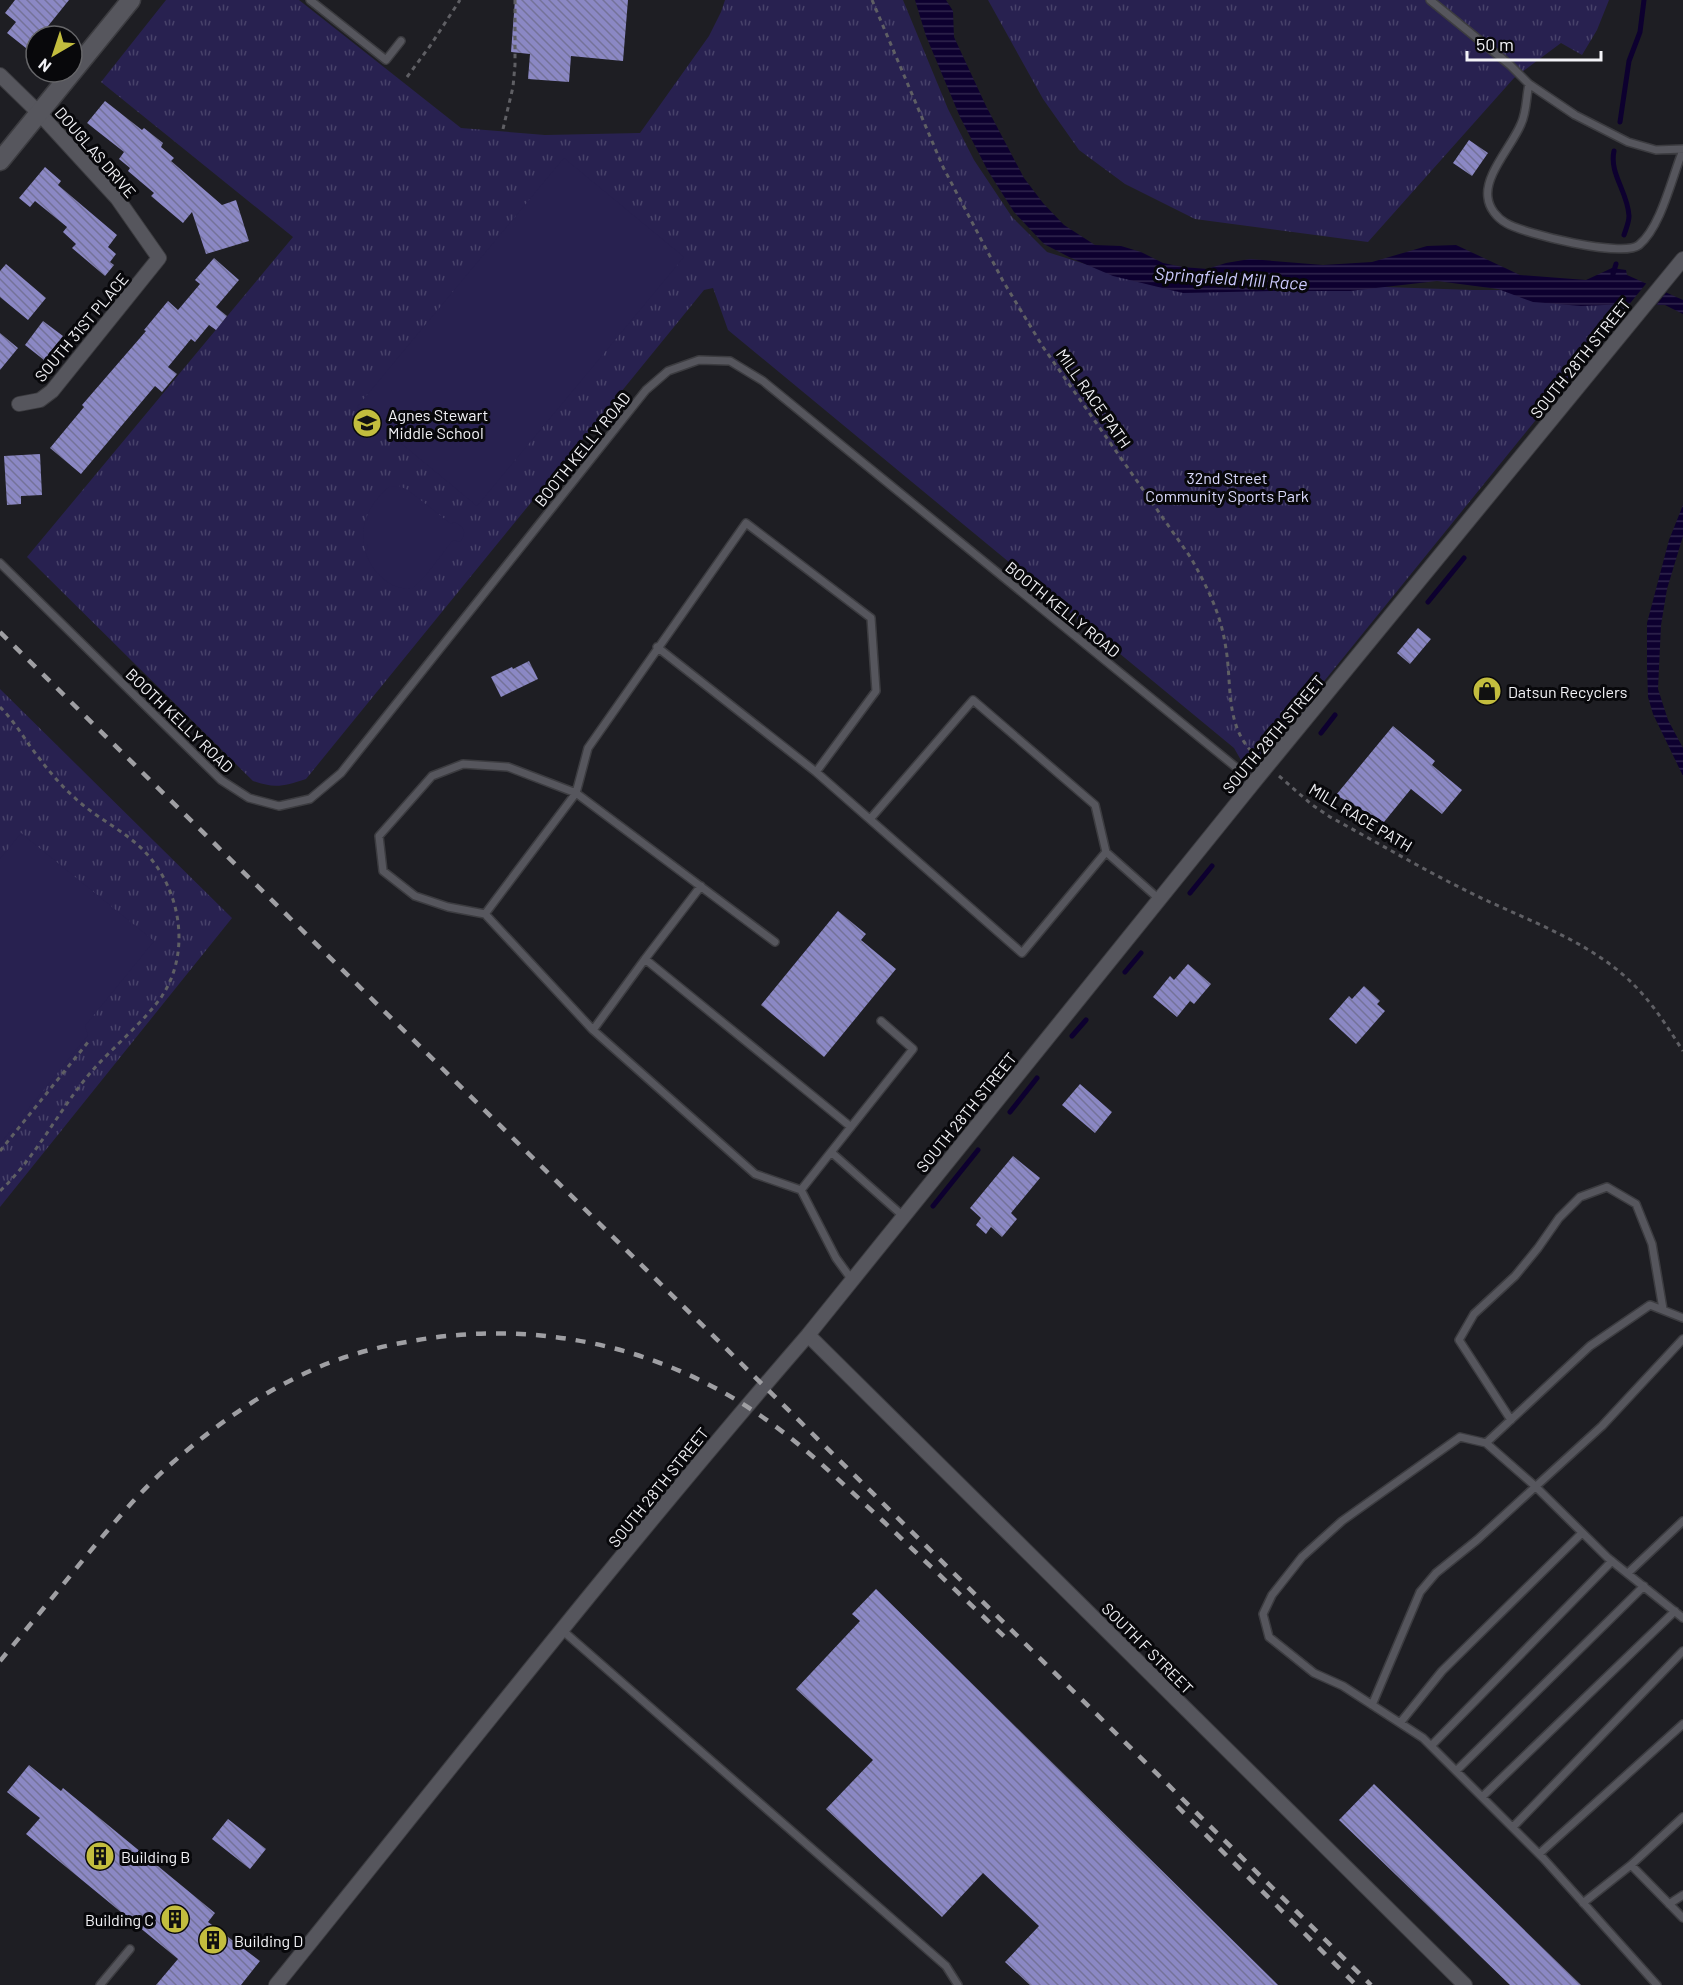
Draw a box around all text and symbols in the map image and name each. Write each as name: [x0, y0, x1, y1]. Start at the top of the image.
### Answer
north arrow: [24, 24, 84, 84]
scale bar: [1467, 24, 1600, 62]
text: 50 m: [1476, 33, 1514, 55]
text: N: [34, 55, 54, 77]
street label: DOUGLAS DRIVE: [51, 103, 141, 201]
water label: Springfield Mill Race: [1154, 262, 1308, 294]
street label: SOUTH 31ST PLACE: [30, 269, 132, 385]
street label: SOUTH 28TH STREET: [1526, 294, 1634, 422]
street label: MILL RACE PATH: [1053, 345, 1135, 451]
street label: BOOTH KELLY ROAD: [530, 388, 634, 510]
place label: Agnes Stewart Middle School: [388, 405, 488, 442]
school or university icon: Agnes Stewart Middle School: [351, 407, 383, 439]
park label: 32nd Street Community Sports Park: [1145, 468, 1309, 505]
street label: BOOTH KELLY ROAD: [1002, 557, 1124, 661]
street label: BOOTH KELLY ROAD: [123, 664, 237, 776]
street label: SOUTH 28TH STREET: [1218, 671, 1328, 797]
shop icon: Datsun Recyclers: [1471, 675, 1503, 707]
place label: Datsun Recyclers: [1508, 682, 1627, 701]
street label: MILL RACE PATH: [1306, 779, 1416, 855]
street label: SOUTH 28TH STREET: [912, 1048, 1020, 1176]
street label: SOUTH 28TH STREET: [604, 1423, 712, 1551]
street label: SOUTH F STREET: [1098, 1598, 1198, 1698]
building icon: Building B: [84, 1840, 116, 1872]
place label: Building B: [121, 1847, 190, 1866]
building icon: Building C: [159, 1903, 191, 1935]
place label: Building C: [85, 1910, 154, 1929]
building icon: Building D: [197, 1924, 229, 1956]
place label: Building D: [234, 1931, 303, 1950]

